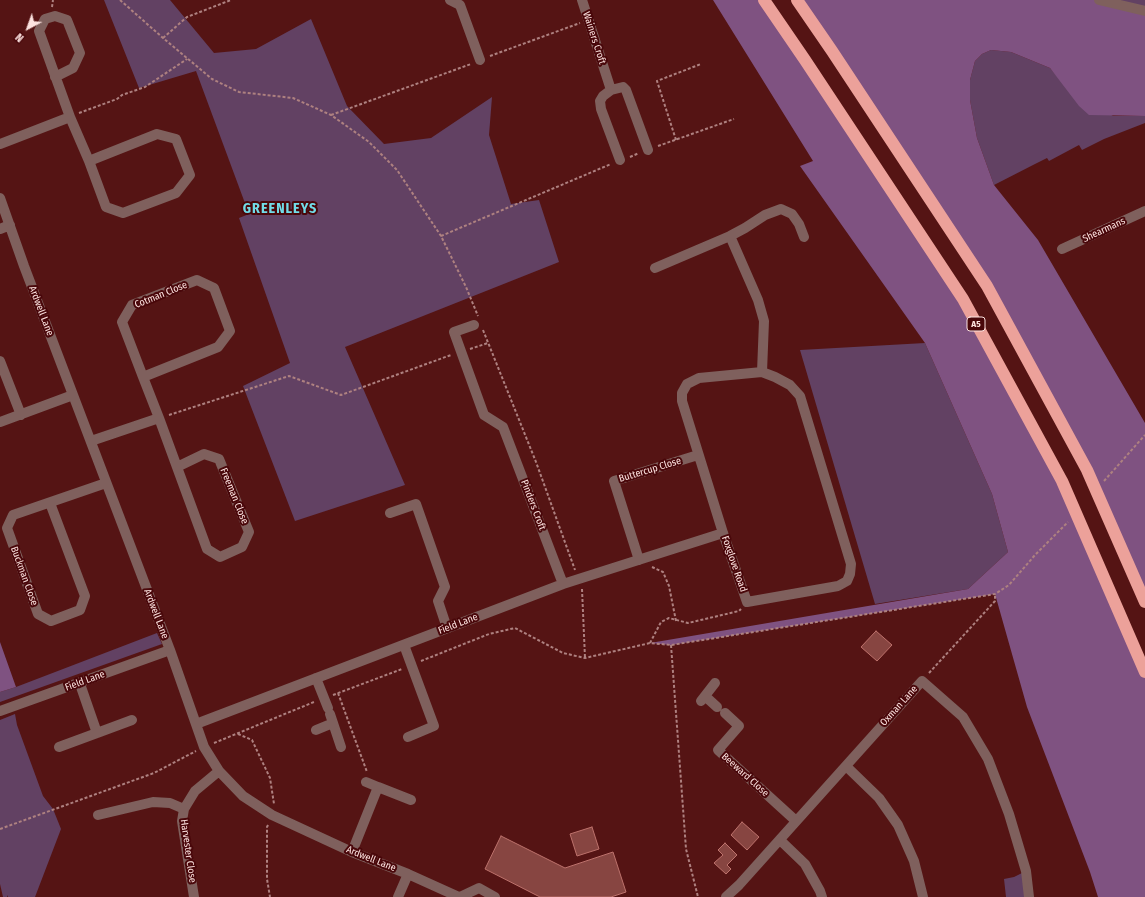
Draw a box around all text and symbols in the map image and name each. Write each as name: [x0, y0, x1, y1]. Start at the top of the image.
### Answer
north arrow: [8, 8, 48, 48]
street label: Wainers Croft: [580, 10, 608, 66]
text: N: [13, 30, 27, 45]
district label: GREENLEYS: [243, 201, 317, 217]
street label: Shearmans: [1081, 215, 1127, 245]
street label: Cotman Close: [133, 279, 189, 311]
street label: Ardwell Lane: [26, 284, 56, 338]
road number: A5: [967, 317, 985, 331]
street label: Buttercup Close: [617, 455, 683, 485]
street label: Freeman Close: [217, 466, 251, 526]
street label: Pinders Croft: [518, 478, 548, 532]
street label: Foxglove Road: [719, 534, 749, 594]
street label: Buckman Close: [8, 545, 40, 607]
street label: Ardwell Lane: [141, 587, 171, 641]
street label: Field Lane: [437, 611, 479, 637]
street label: Field Lane: [64, 668, 106, 694]
street label: Oxman Lane: [878, 683, 920, 729]
street label: Beeward Close: [719, 751, 771, 799]
street label: Harvester Close: [178, 818, 198, 884]
street label: Ardwell Lane: [344, 844, 398, 874]

